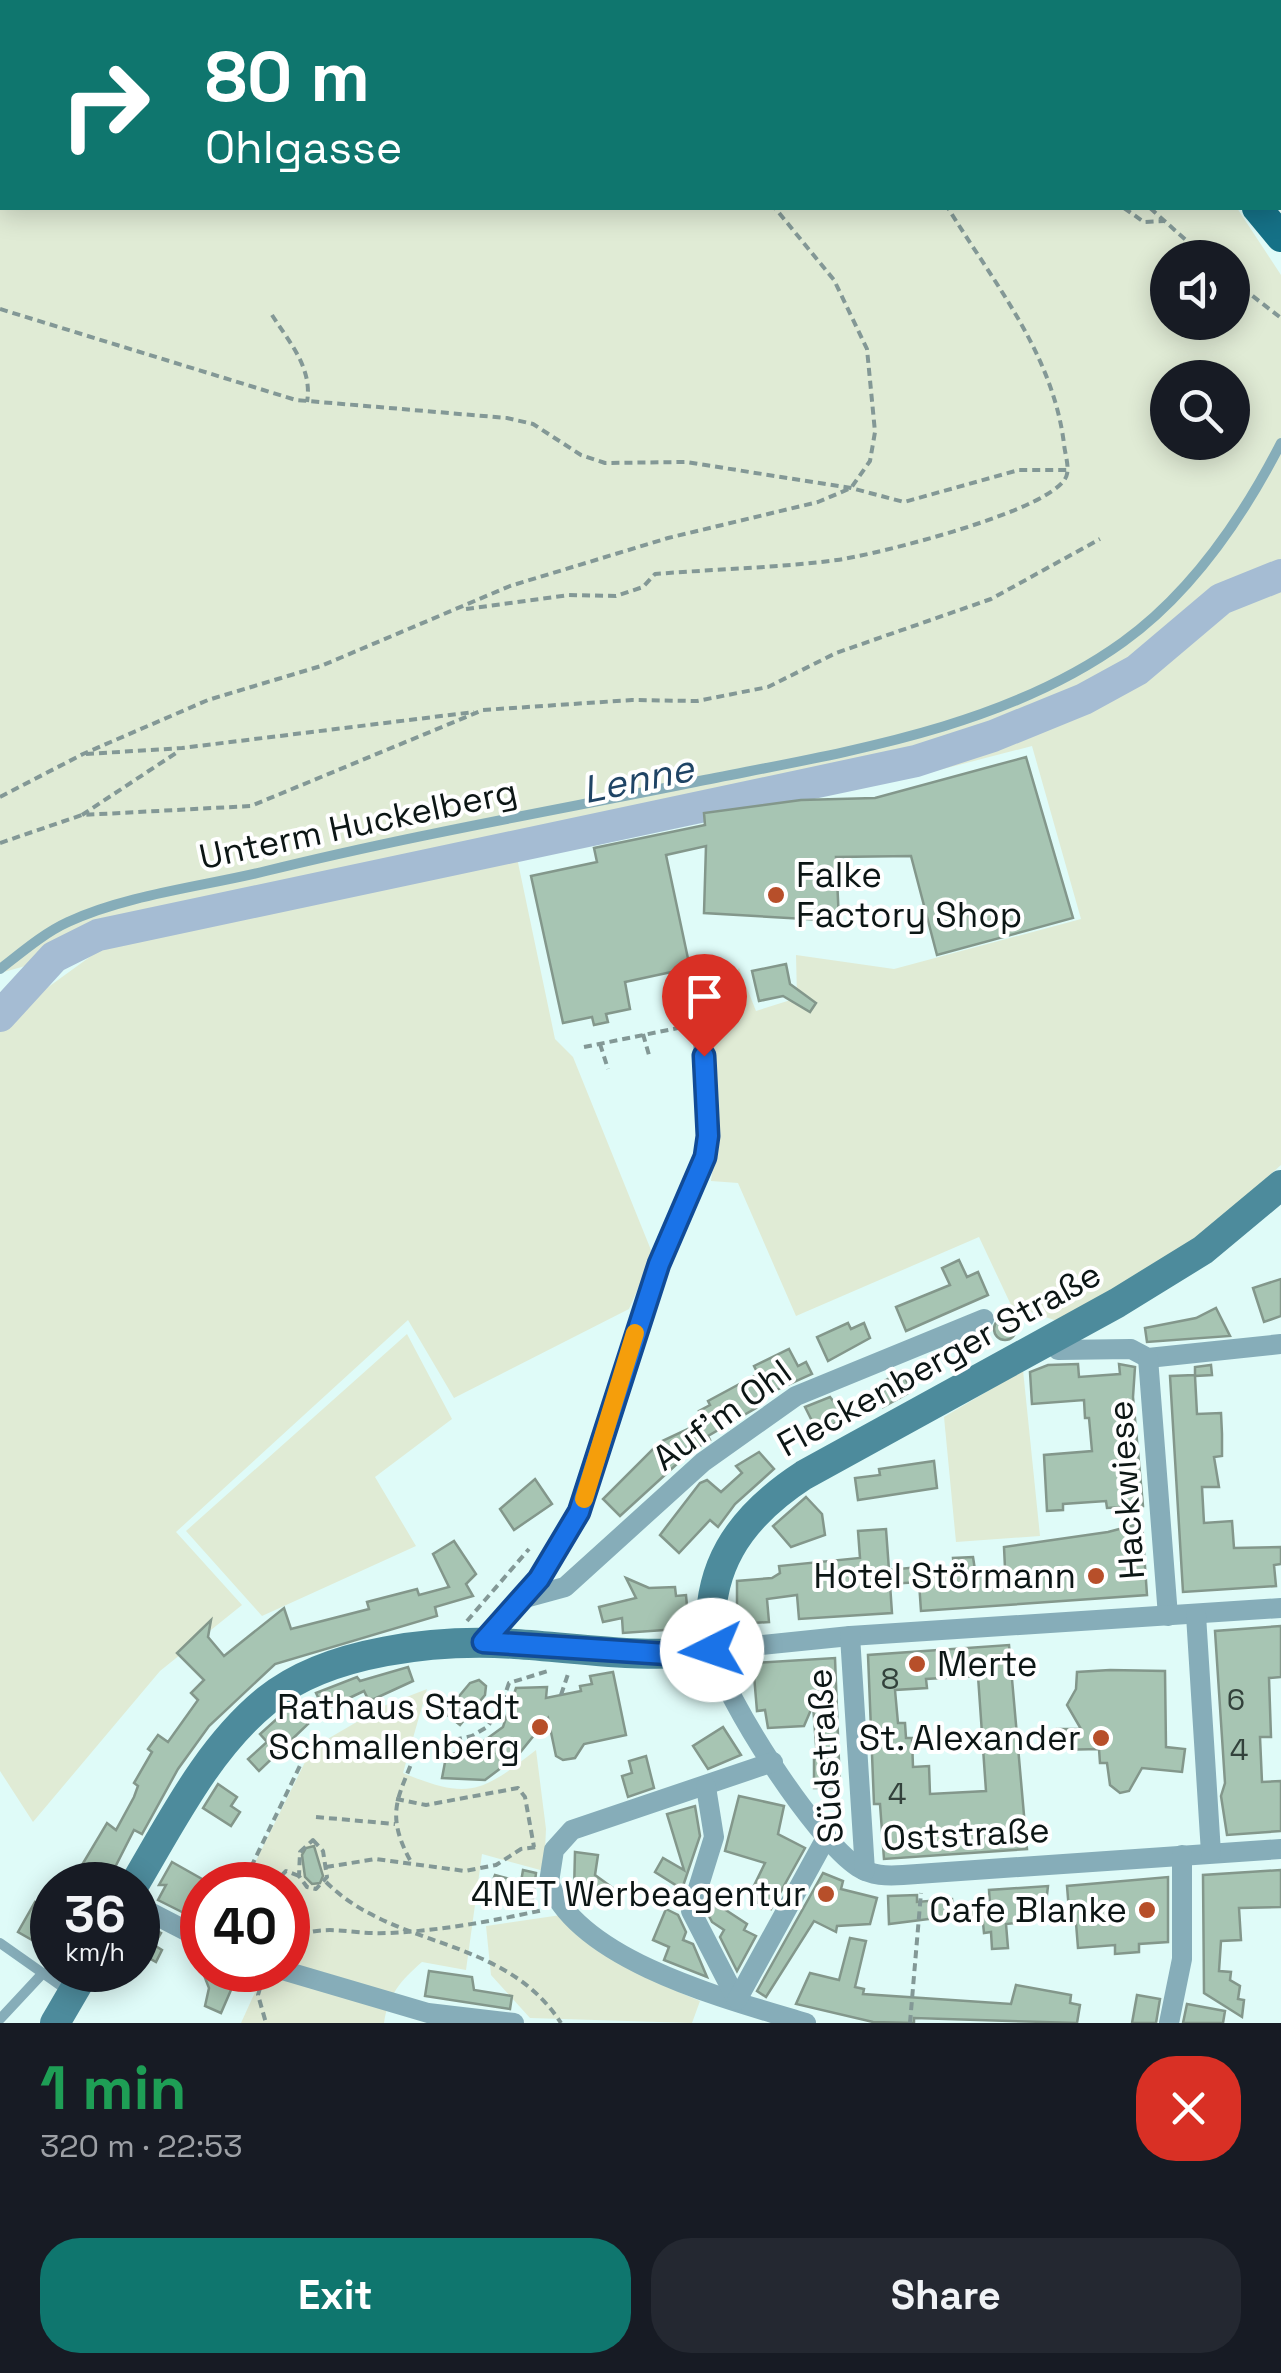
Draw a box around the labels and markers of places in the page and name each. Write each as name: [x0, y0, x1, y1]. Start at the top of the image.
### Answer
place label: Falke Factory Shop: [796, 853, 1022, 937]
marker: Falke Factory Shop: [765, 884, 787, 906]
pin: [662, 954, 747, 1057]
place label: Hotel Störmann: [813, 1554, 1076, 1598]
marker: Hotel Störmann: [1085, 1565, 1107, 1587]
place label: Merte: [937, 1642, 1037, 1686]
marker: Merte: [906, 1653, 928, 1675]
place label: Rathaus Stadt Schmallenberg: [268, 1685, 520, 1769]
marker: Rathaus Stadt Schmallenberg: [529, 1716, 551, 1738]
place label: St. Alexander: [859, 1716, 1081, 1760]
marker: St. Alexander: [1090, 1727, 1112, 1749]
place label: 4NET Werbeagentur: [471, 1872, 806, 1916]
marker: 4NET Werbeagentur: [815, 1883, 837, 1905]
place label: Cafe Blanke: [929, 1888, 1127, 1932]
marker: Cafe Blanke: [1136, 1899, 1158, 1921]

